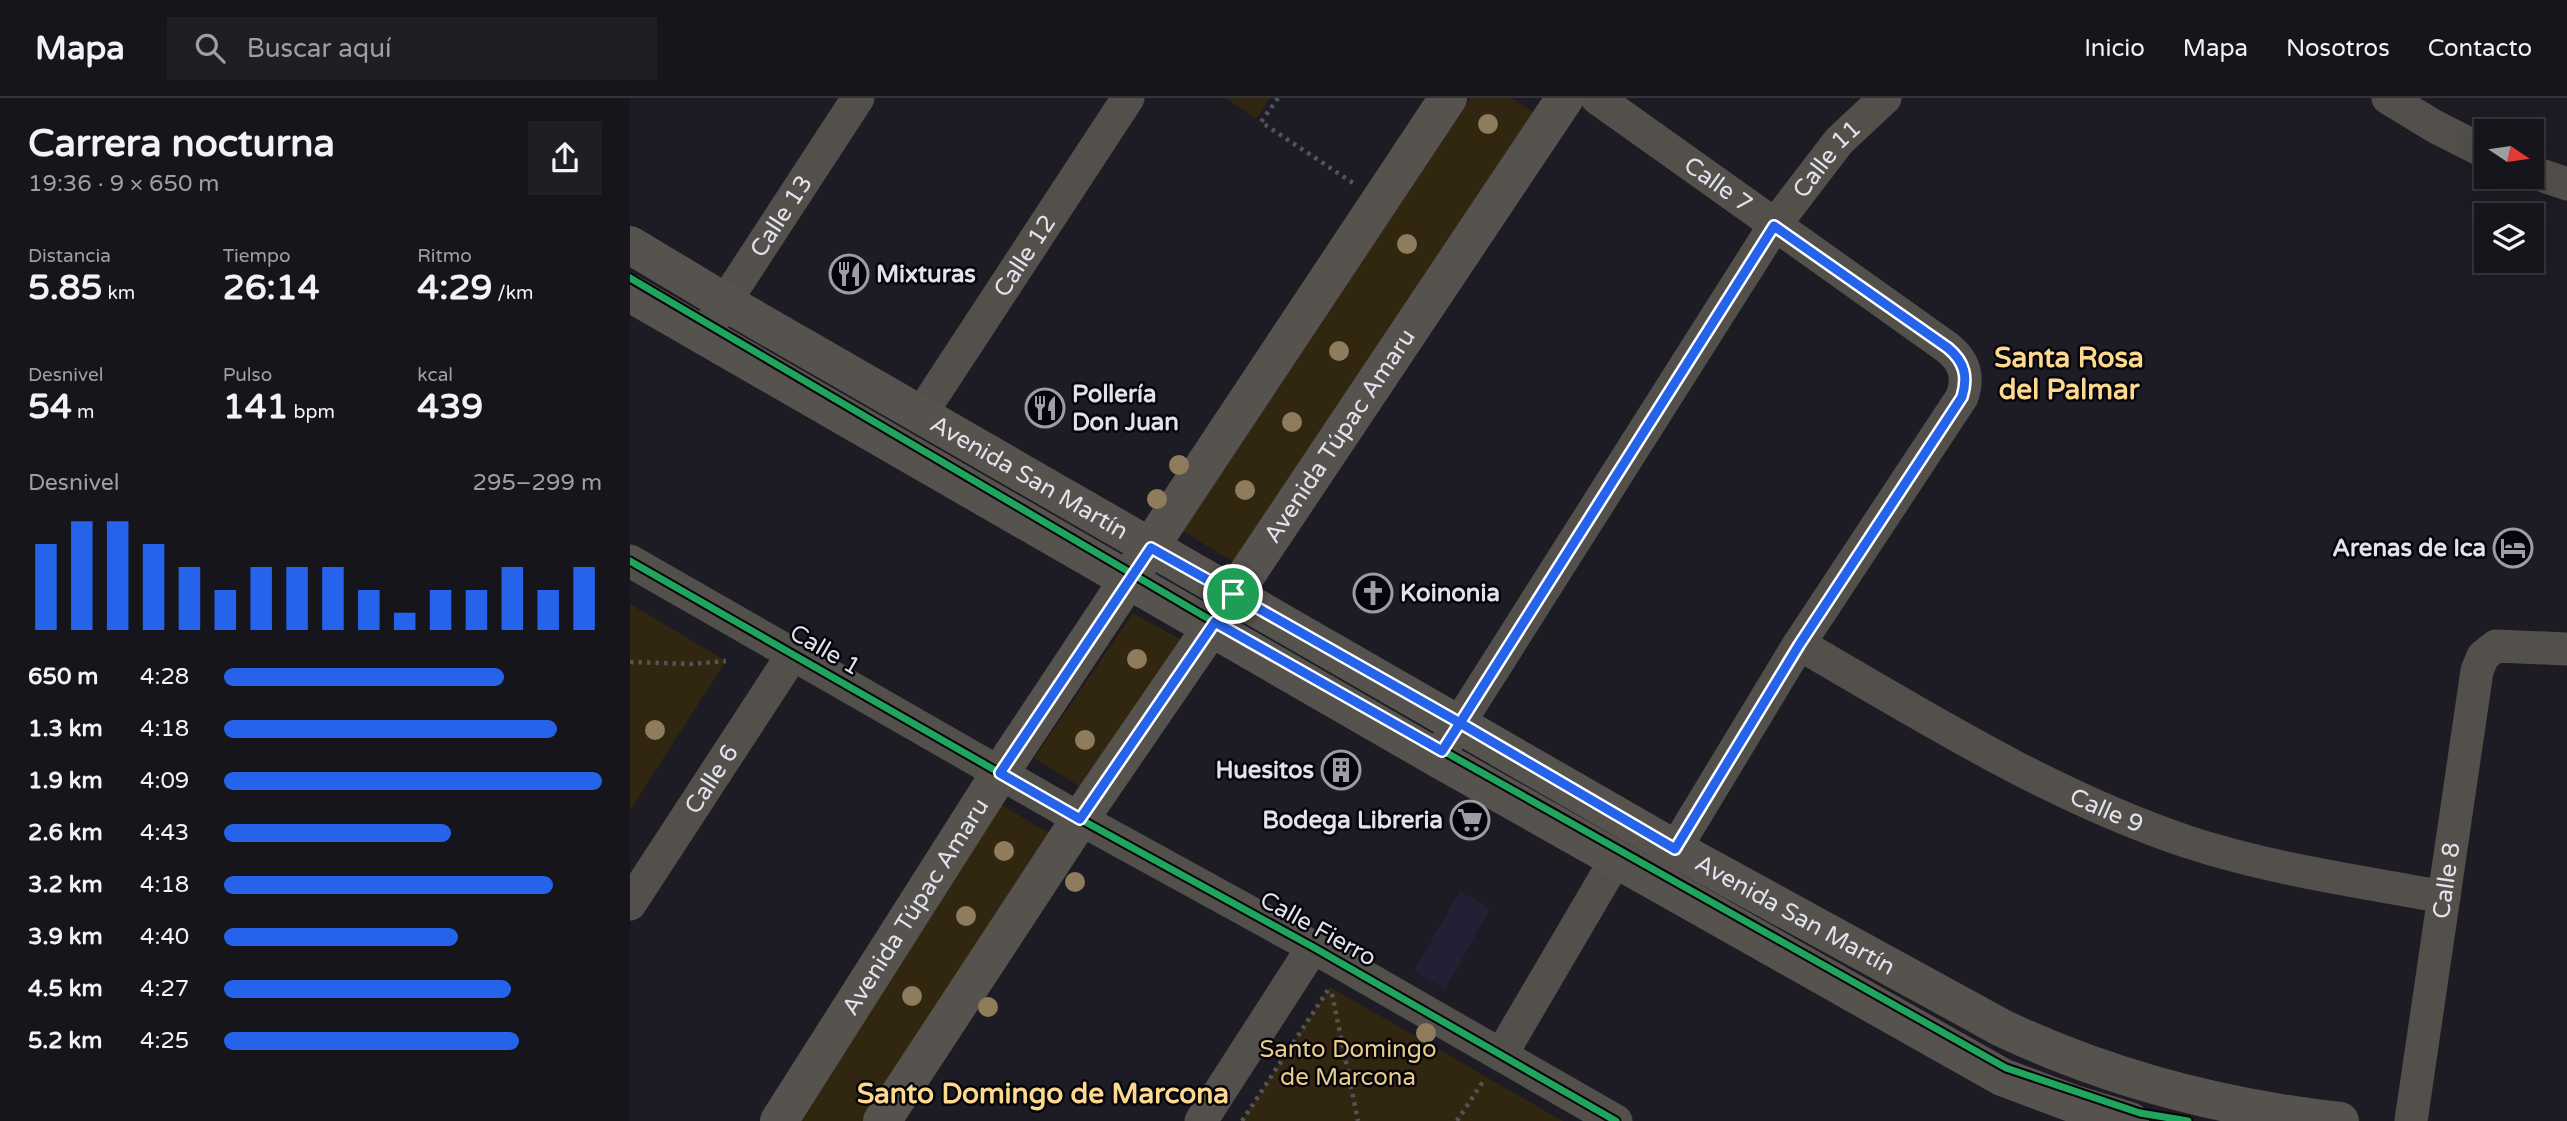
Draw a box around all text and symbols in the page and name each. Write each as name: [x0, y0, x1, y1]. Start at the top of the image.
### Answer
search box: [167, 17, 657, 80]
text: Mapa: [35, 29, 125, 68]
icon: search: [191, 29, 229, 67]
text: Buscar aquí: [247, 33, 391, 64]
text: Inicio: [2084, 34, 2145, 63]
text: Mapa: [2183, 34, 2248, 63]
text: Nosotros: [2286, 34, 2390, 63]
text: Contacto: [2428, 34, 2532, 63]
street label: Calle 11: [1786, 114, 1867, 204]
north arrow: [2474, 119, 2544, 189]
map controls: [2474, 119, 2544, 273]
text: Carrera nocturna: [28, 121, 335, 167]
button: share: [528, 121, 602, 195]
street label: Calle 7: [1679, 150, 1758, 219]
text: 19:36 · 9 × 650 m: [28, 170, 219, 198]
street label: Calle 13: [744, 170, 818, 263]
button: layers: [2474, 203, 2544, 273]
street label: Calle 12: [987, 209, 1062, 302]
text: Distancia: [28, 245, 111, 267]
text: Tiempo: [223, 245, 291, 267]
text: Ritmo: [417, 245, 472, 267]
restaurant icon: Mixturas: [828, 253, 870, 295]
place label: Mixturas: [876, 260, 976, 289]
text: 5.85: [28, 267, 103, 309]
text: 26:14: [223, 267, 320, 309]
text: 4:29: [417, 267, 492, 309]
text: km: [103, 282, 135, 304]
text: /km: [492, 282, 534, 304]
street label: Avenida Túpac Amaru: [1258, 323, 1421, 548]
district label: Santa Rosa del Palmar: [1994, 341, 2144, 407]
text: Desnivel: [28, 364, 104, 386]
text: Pulso: [223, 364, 272, 386]
text: kcal: [417, 364, 453, 386]
place label: Pollería Don Juan: [1072, 380, 1179, 437]
text: 54: [28, 386, 72, 428]
text: 141: [223, 386, 289, 428]
text: 439: [417, 386, 483, 428]
restaurant icon: Pollería Don Juan: [1024, 387, 1066, 429]
text: m: [72, 401, 94, 423]
text: bpm: [289, 401, 335, 423]
street label: Avenida San Martín: [925, 409, 1133, 546]
text: Desnivel: [28, 469, 119, 497]
text: 295–299 m: [473, 469, 602, 497]
hotel icon: Arenas de Ica: [2492, 527, 2534, 569]
place label: Arenas de Ica: [2332, 534, 2486, 563]
pin: [1203, 564, 1263, 624]
church icon: Koinonia: [1352, 572, 1394, 614]
icon: arrive: [1214, 575, 1252, 613]
place label: Koinonia: [1400, 579, 1500, 608]
street label: Calle 1: [784, 618, 866, 682]
text: 650 m: [28, 663, 98, 691]
text: 4:28: [140, 663, 189, 691]
text: 1.3 km: [28, 715, 103, 743]
text: 4:18: [140, 715, 189, 743]
street label: Calle 6: [678, 739, 745, 819]
building icon: Huesitos: [1320, 749, 1362, 791]
place label: Huesitos: [1215, 756, 1314, 785]
text: 1.9 km: [28, 767, 103, 795]
text: 4:09: [140, 767, 189, 795]
street label: Calle 9: [2065, 782, 2148, 839]
street label: Avenida Túpac Amaru: [836, 793, 995, 1020]
supermarket icon: Bodega Libreria: [1449, 799, 1491, 841]
place label: Bodega Libreria: [1262, 806, 1443, 835]
text: 2.6 km: [28, 819, 103, 847]
text: 4:43: [140, 819, 189, 847]
street label: Calle 8: [2426, 840, 2466, 921]
street label: Avenida San Martín: [1690, 848, 1900, 981]
text: 3.2 km: [28, 871, 103, 899]
text: 4:18: [140, 871, 189, 899]
street label: Calle Fierro: [1255, 885, 1381, 973]
text: 3.9 km: [28, 923, 103, 951]
text: 4:40: [140, 923, 189, 951]
text: 4.5 km: [28, 975, 103, 1003]
text: 4:27: [140, 975, 189, 1003]
text: 5.2 km: [28, 1027, 102, 1055]
text: 4:25: [140, 1027, 189, 1055]
park label: Santo Domingo de Marcona: [1260, 1035, 1436, 1092]
district label: Santo Domingo de Marcona: [857, 1077, 1229, 1111]

